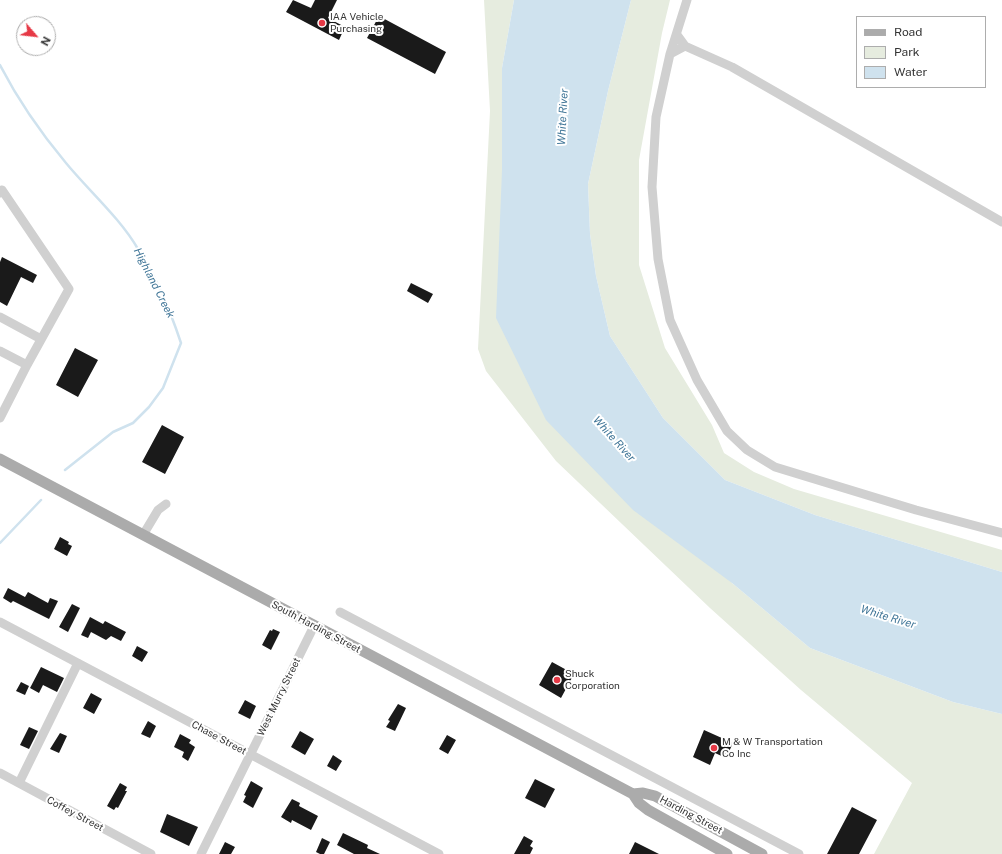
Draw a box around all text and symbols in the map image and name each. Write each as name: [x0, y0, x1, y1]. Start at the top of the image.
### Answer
place label: IAA Vehicle Purchasing: [330, 11, 384, 34]
north arrow: [16, 16, 56, 56]
legend: [856, 16, 986, 88]
marker: IAA Vehicle Purchasing: [317, 18, 327, 28]
text: Road: [894, 25, 922, 39]
text: N: [38, 35, 53, 48]
text: Park: [894, 45, 920, 59]
text: Water: [894, 65, 927, 79]
water label: White River: [555, 88, 571, 146]
water label: Highland Creek: [131, 246, 177, 320]
water label: White River: [590, 414, 638, 464]
street label: South Harding Street: [269, 598, 363, 656]
water label: White River: [859, 602, 917, 632]
street label: West Murry Street: [255, 656, 303, 738]
place label: Shuck Corporation: [565, 668, 620, 692]
marker: Shuck Corporation: [552, 675, 562, 685]
street label: Chase Street: [189, 719, 249, 757]
place label: M & W Transportation Co Inc: [722, 736, 823, 760]
marker: M & W Transportation Co Inc: [709, 743, 719, 753]
street label: Harding Street: [658, 793, 724, 837]
street label: Coffey Street: [45, 794, 105, 834]

